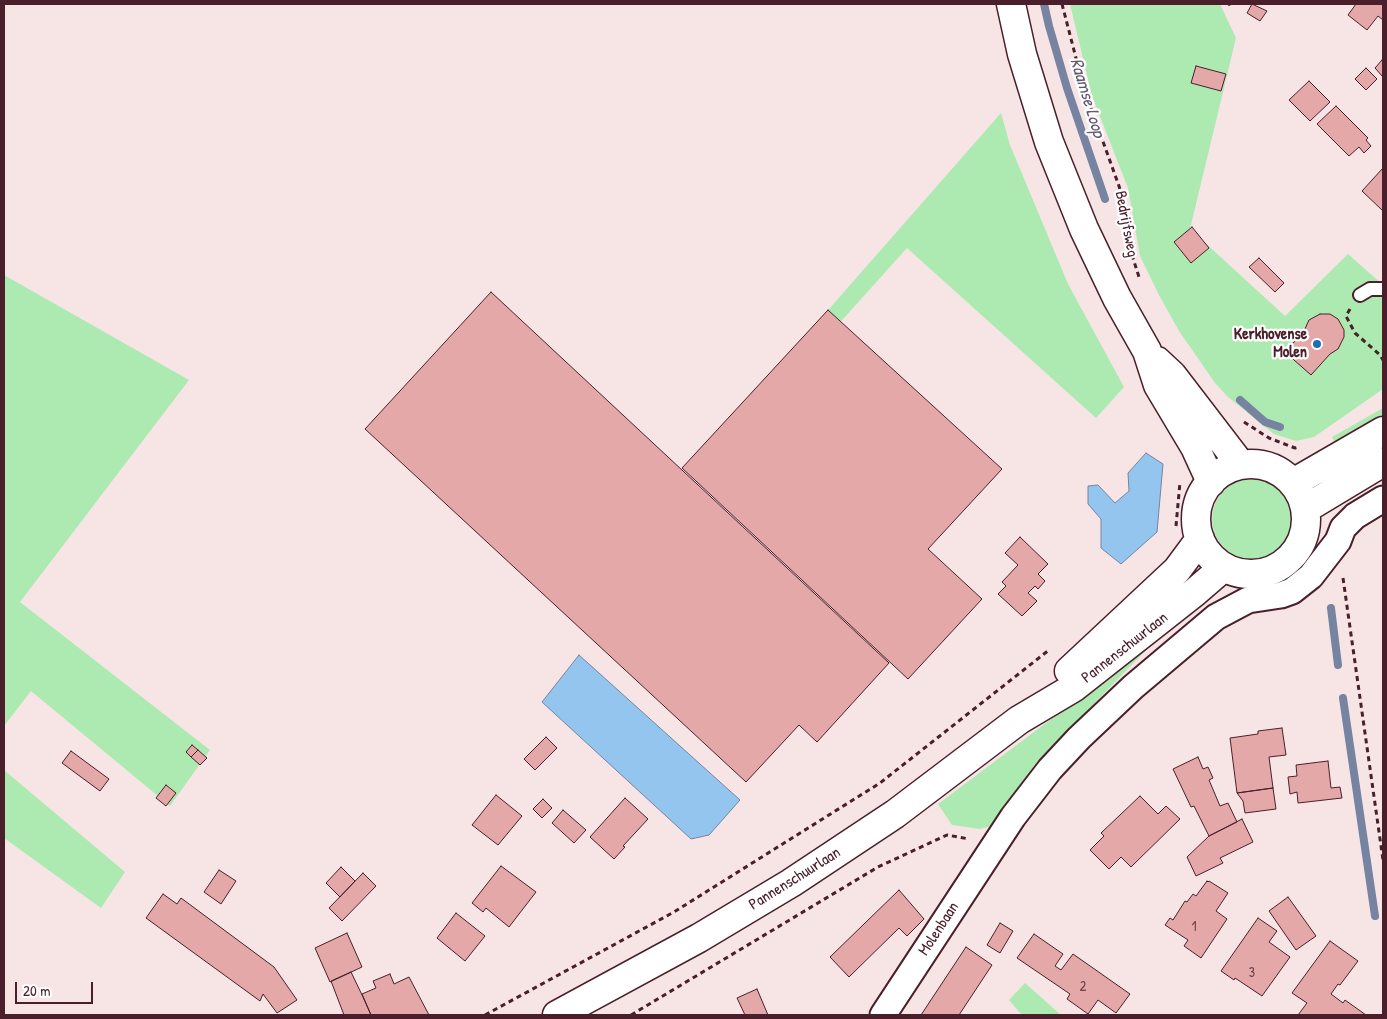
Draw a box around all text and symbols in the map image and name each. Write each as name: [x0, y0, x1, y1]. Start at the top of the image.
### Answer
water label: Raamse Loop: [1065, 56, 1109, 140]
street label: Bedrijfsweg: [1110, 189, 1142, 259]
place label: Kerkhovense Molen: [1234, 325, 1307, 363]
marker: Kerkhovense Molen: [1311, 338, 1323, 350]
street label: Pannenschuurlaan: [1078, 608, 1172, 688]
street label: Pannenschuurlaan: [746, 843, 844, 915]
street label: Molenbaan: [915, 899, 963, 959]
house number: 1: [1191, 919, 1197, 935]
house number: 3: [1249, 965, 1255, 981]
scale bar: [18, 972, 95, 1004]
house number: 2: [1080, 979, 1086, 995]
text: 20 m: [23, 980, 50, 1001]

